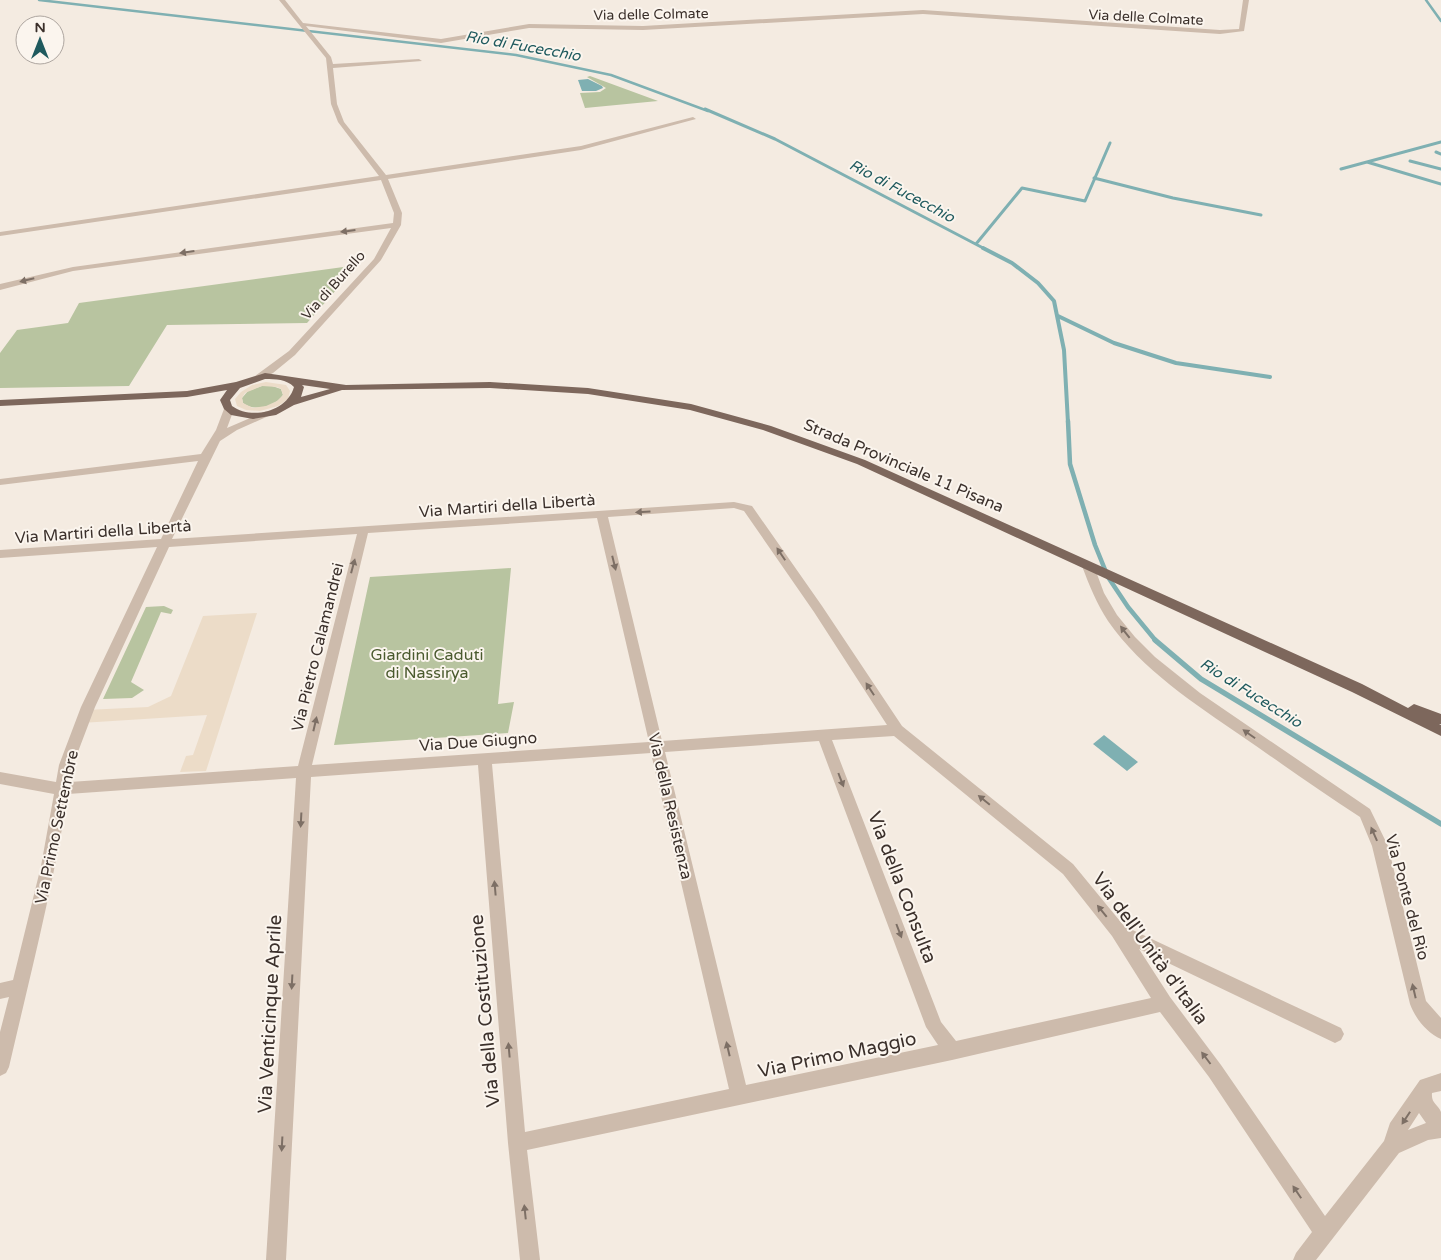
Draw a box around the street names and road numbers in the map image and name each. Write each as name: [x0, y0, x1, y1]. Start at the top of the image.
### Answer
street label: Via delle Colmate: [593, 5, 709, 24]
street label: Via delle Colmate: [1088, 6, 1204, 29]
street label: Via di Burello: [298, 247, 369, 323]
street label: Strada Provinciale 11 Pisana: [801, 415, 1007, 517]
street label: Via Martiri della Libertà: [418, 490, 596, 522]
street label: Via Martiri della Libertà: [14, 516, 192, 548]
street label: Via Pietro Calamandrei: [287, 561, 349, 734]
street label: Via Due Giugno: [418, 728, 538, 756]
street label: Via della Resistenza: [643, 731, 697, 881]
street label: Via Primo Settembre: [31, 748, 83, 906]
street label: Via della Consulta: [863, 808, 941, 966]
street label: Via Ponte del Rio: [1381, 832, 1433, 962]
street label: Via dell'Unità d'Italia: [1088, 868, 1213, 1029]
street label: Via Venticinque Aprile: [254, 914, 286, 1114]
street label: Via della Costituzione: [466, 914, 504, 1108]
street label: Via Primo Maggio: [756, 1027, 918, 1082]

